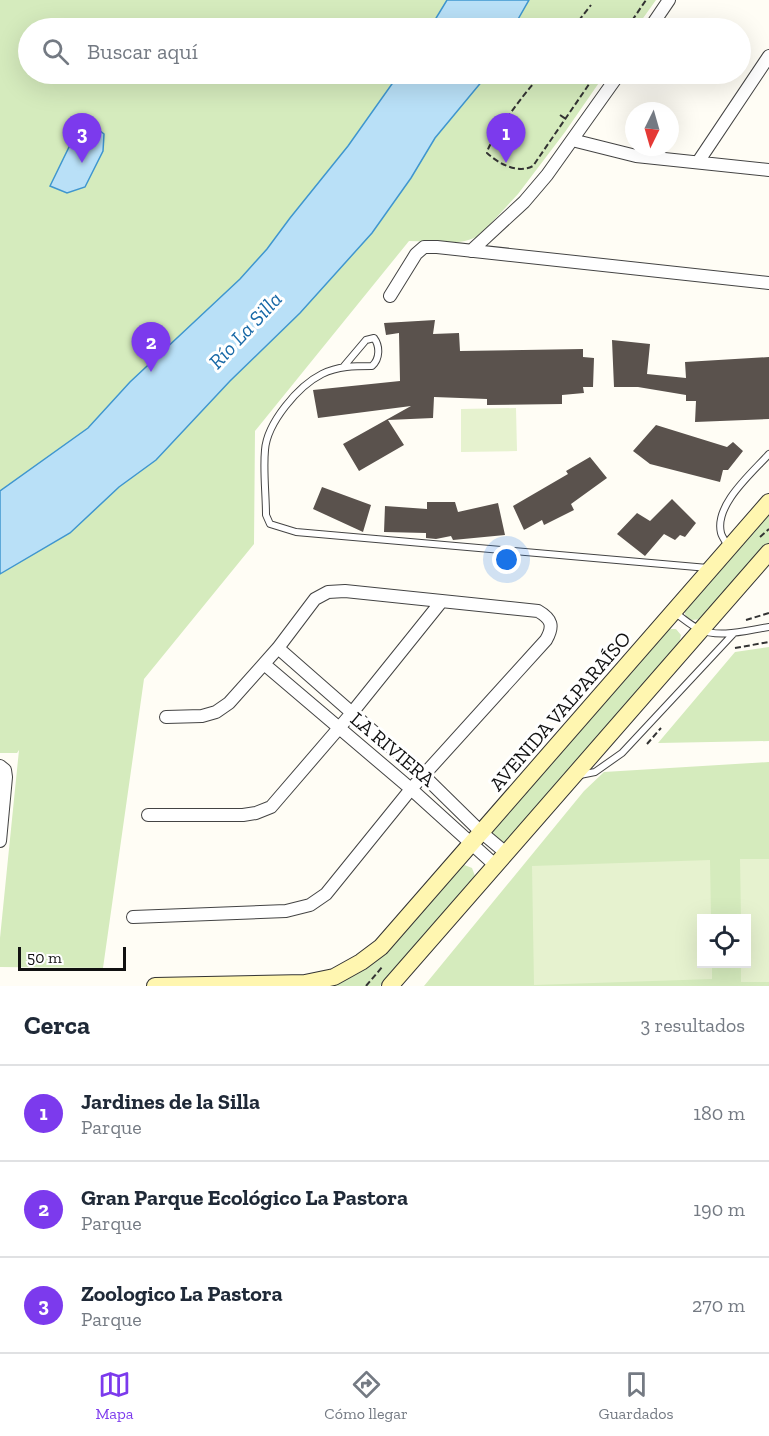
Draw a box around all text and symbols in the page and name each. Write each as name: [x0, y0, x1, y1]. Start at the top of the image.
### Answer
search box: [18, 18, 751, 84]
icon: search: [39, 35, 72, 68]
text: Buscar aquí: [87, 38, 198, 65]
north arrow: [625, 102, 679, 156]
pin: 3: [62, 114, 101, 163]
pin: 1: [486, 114, 526, 163]
water label: Río La Silla: [203, 286, 287, 374]
pin: 2: [132, 322, 170, 372]
your location: [492, 545, 521, 574]
street label: AVENIDA VALPARAÍSO: [484, 627, 636, 795]
street label: LA RIVIERA: [346, 707, 441, 792]
map controls: [697, 914, 751, 968]
button: locate: [697, 914, 751, 968]
scale bar: [18, 944, 126, 972]
text: 50 m: [27, 948, 62, 967]
text: Cerca: [24, 1009, 90, 1041]
text: 3 resultados: [641, 1013, 745, 1037]
text: Jardines de la Silla: [81, 1088, 260, 1115]
text: 1: [39, 1101, 48, 1125]
text: 180 m: [693, 1101, 745, 1125]
text: Parque: [81, 1115, 142, 1139]
text: Gran Parque Ecológico La Pastora: [81, 1184, 408, 1211]
text: 2: [38, 1197, 49, 1221]
text: 190 m: [693, 1197, 745, 1221]
text: Parque: [81, 1211, 142, 1235]
text: Zoologico La Pastora: [81, 1280, 283, 1307]
text: 3: [38, 1293, 49, 1317]
text: 270 m: [692, 1293, 745, 1317]
text: Parque: [81, 1307, 142, 1331]
tab: Mapa: [95, 1368, 134, 1423]
tab: Cómo llegar: [324, 1368, 408, 1423]
tab: Guardados: [599, 1368, 674, 1423]

